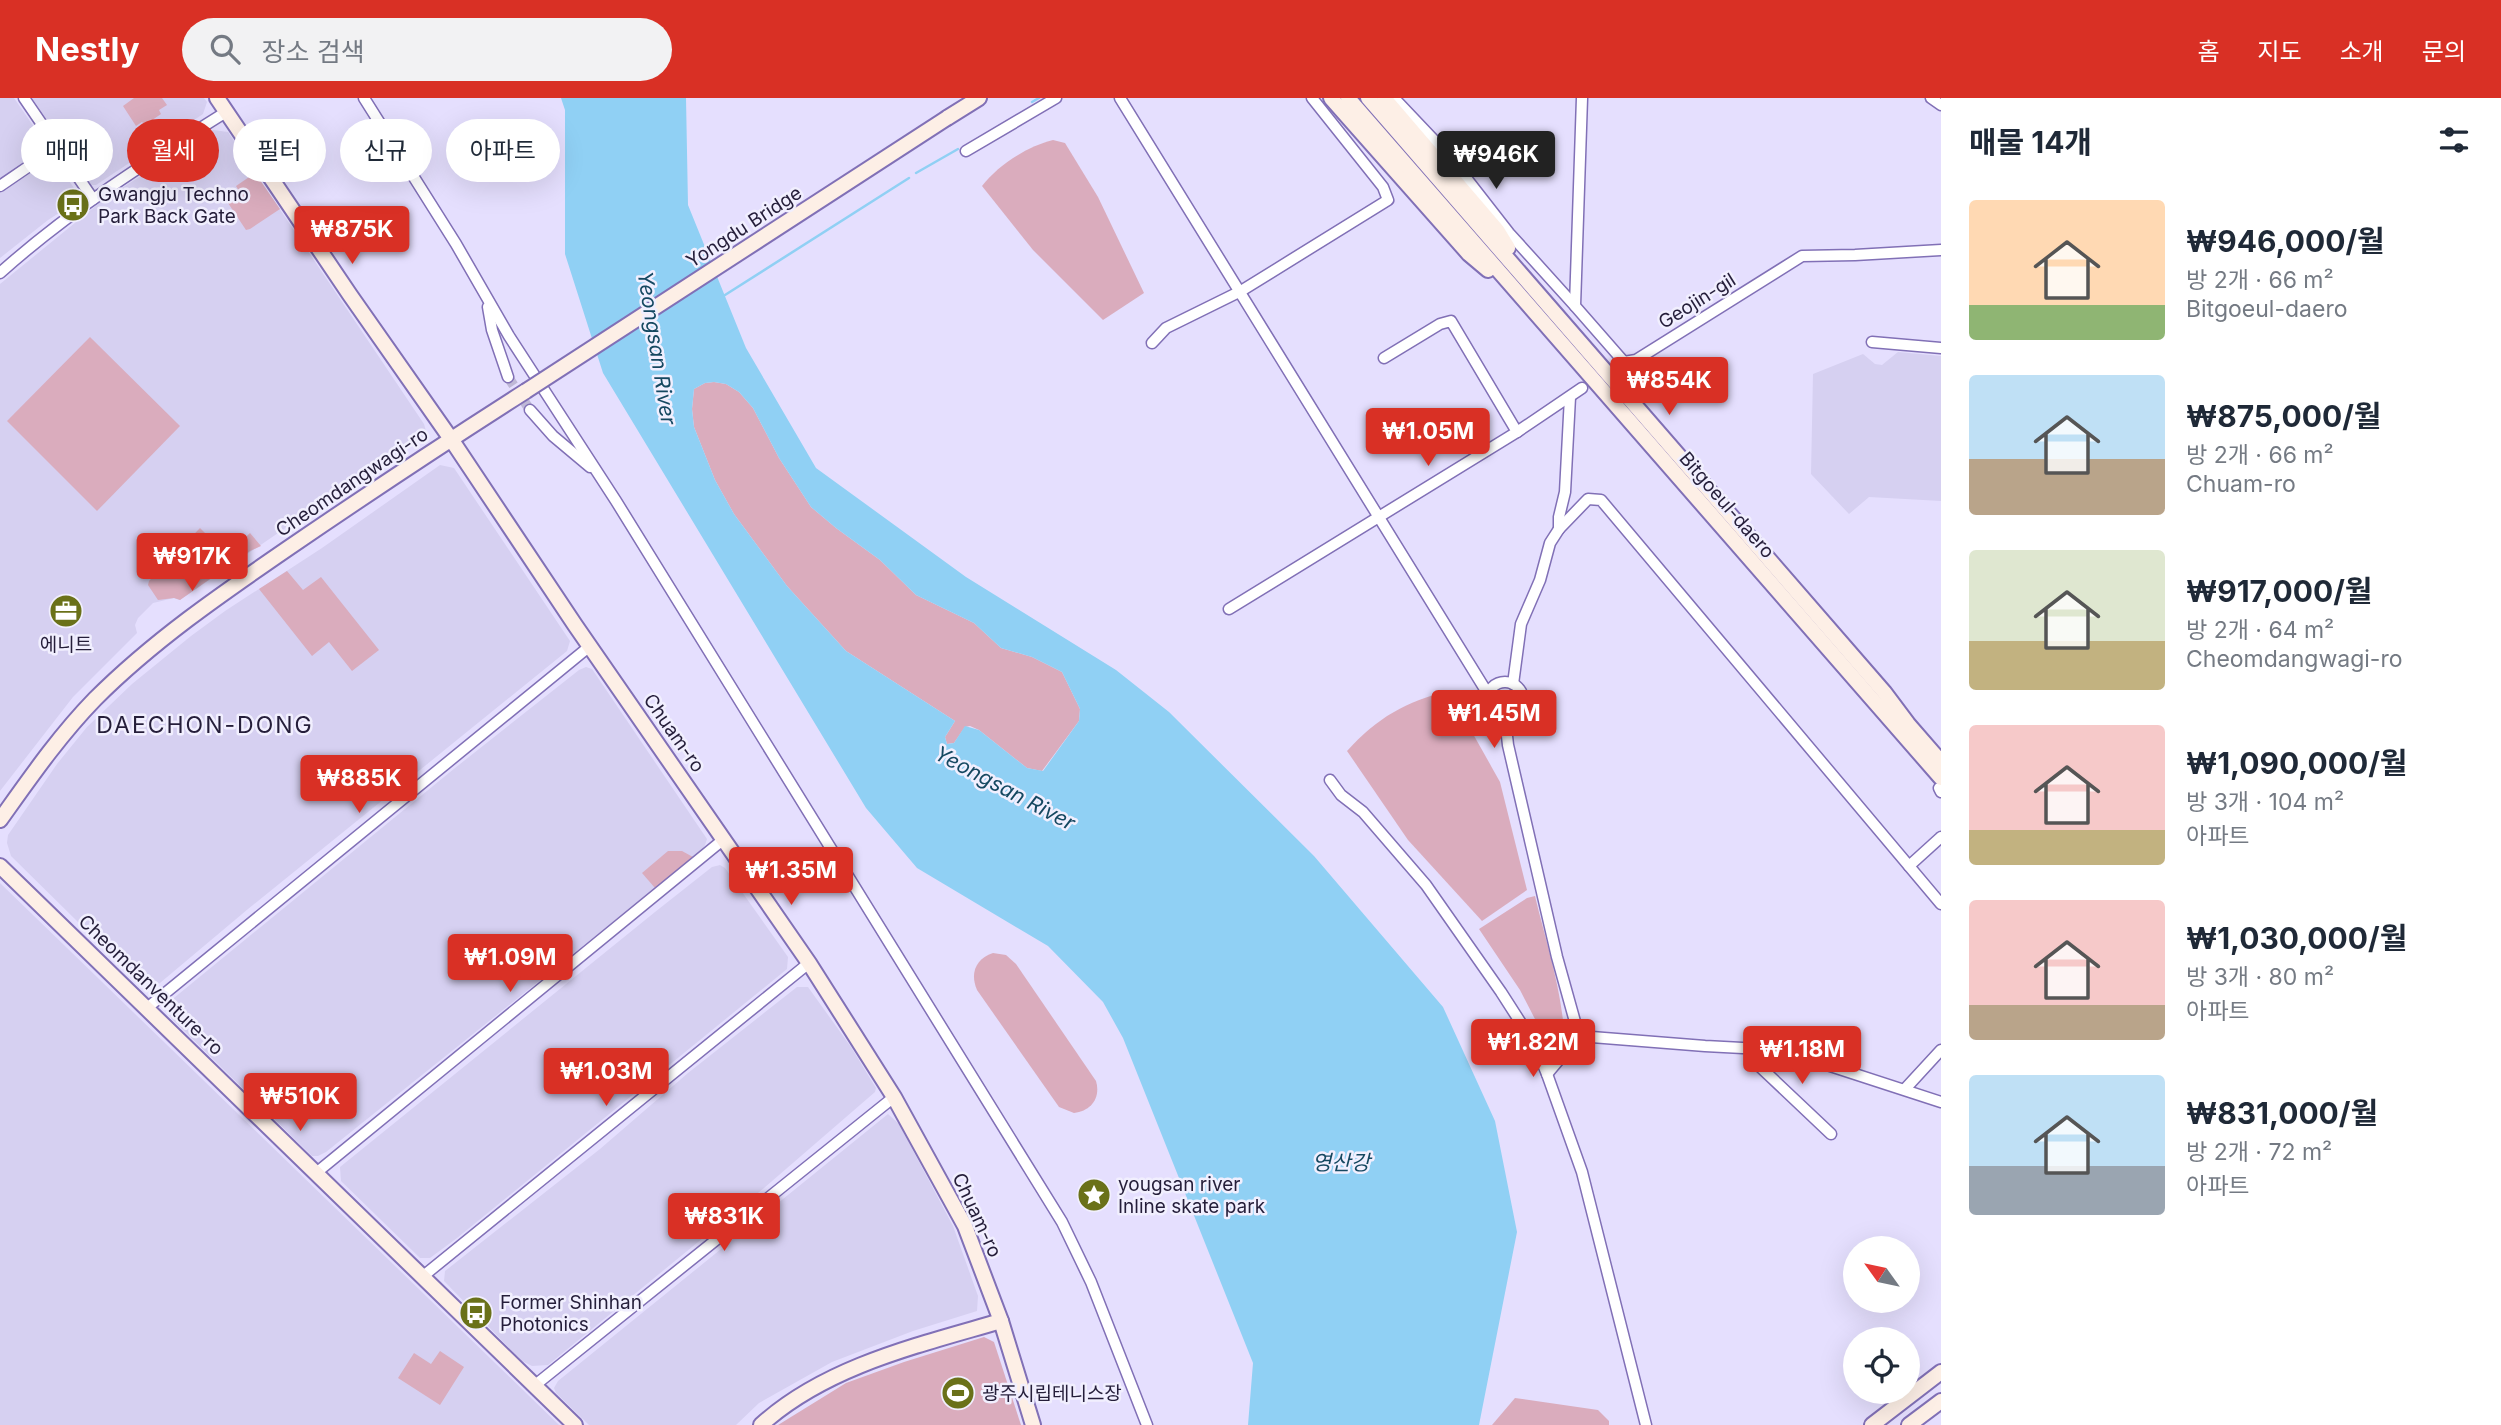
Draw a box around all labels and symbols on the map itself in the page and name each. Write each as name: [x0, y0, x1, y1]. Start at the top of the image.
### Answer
pin: ₩946K: [1447, 132, 1545, 191]
street label: Yongdu Bridge: [682, 181, 806, 273]
place label: Gwangju Techno Park Back Gate: [98, 183, 249, 228]
bus stop icon: Gwangju Techno Park Back Gate: [54, 186, 92, 224]
pin: ₩875K: [303, 206, 401, 266]
street label: Geojin-gil: [1654, 268, 1740, 334]
water label: Yeongsan River: [633, 270, 682, 428]
pin: ₩854K: [1620, 358, 1718, 417]
pin: ₩1.05M: [1371, 408, 1485, 468]
street label: Cheomdangwagi-ro: [271, 422, 433, 542]
street label: Bitgoeul-daero: [1675, 447, 1779, 563]
pin: ₩917K: [143, 533, 241, 593]
office icon: 에니트: [47, 592, 85, 630]
place label: 에니트: [40, 633, 92, 656]
street label: Chuam-ro: [639, 689, 709, 777]
pin: ₩1.45M: [1437, 690, 1551, 750]
district label: DAECHON-DONG: [96, 711, 314, 739]
water label: Yeongsan River: [931, 741, 1080, 836]
pin: ₩885K: [310, 756, 408, 815]
pin: ₩1.35M: [734, 848, 848, 907]
street label: Cheomdanventure-ro: [74, 910, 228, 1060]
pin: ₩1.09M: [453, 934, 567, 994]
pin: ₩1.82M: [1476, 1020, 1590, 1079]
pin: ₩1.18M: [1745, 1026, 1859, 1086]
pin: ₩1.03M: [549, 1048, 663, 1108]
pin: ₩510K: [251, 1074, 349, 1133]
water label: 영산강: [1312, 1150, 1373, 1175]
street label: Chuam-ro: [947, 1169, 1007, 1261]
place label: yougsan river Inline skate park: [1118, 1173, 1266, 1218]
place icon: yougsan river Inline skate park: [1075, 1176, 1113, 1214]
pin: ₩831K: [675, 1194, 773, 1253]
north arrow: [1843, 1236, 1920, 1312]
place label: Former Shinhan Photonics: [500, 1291, 642, 1336]
bus stop icon: Former Shinhan Photonics: [457, 1294, 495, 1332]
sports icon: 광주시립테니스장: [939, 1374, 977, 1412]
place label: 광주시립테니스장: [982, 1382, 1122, 1405]

